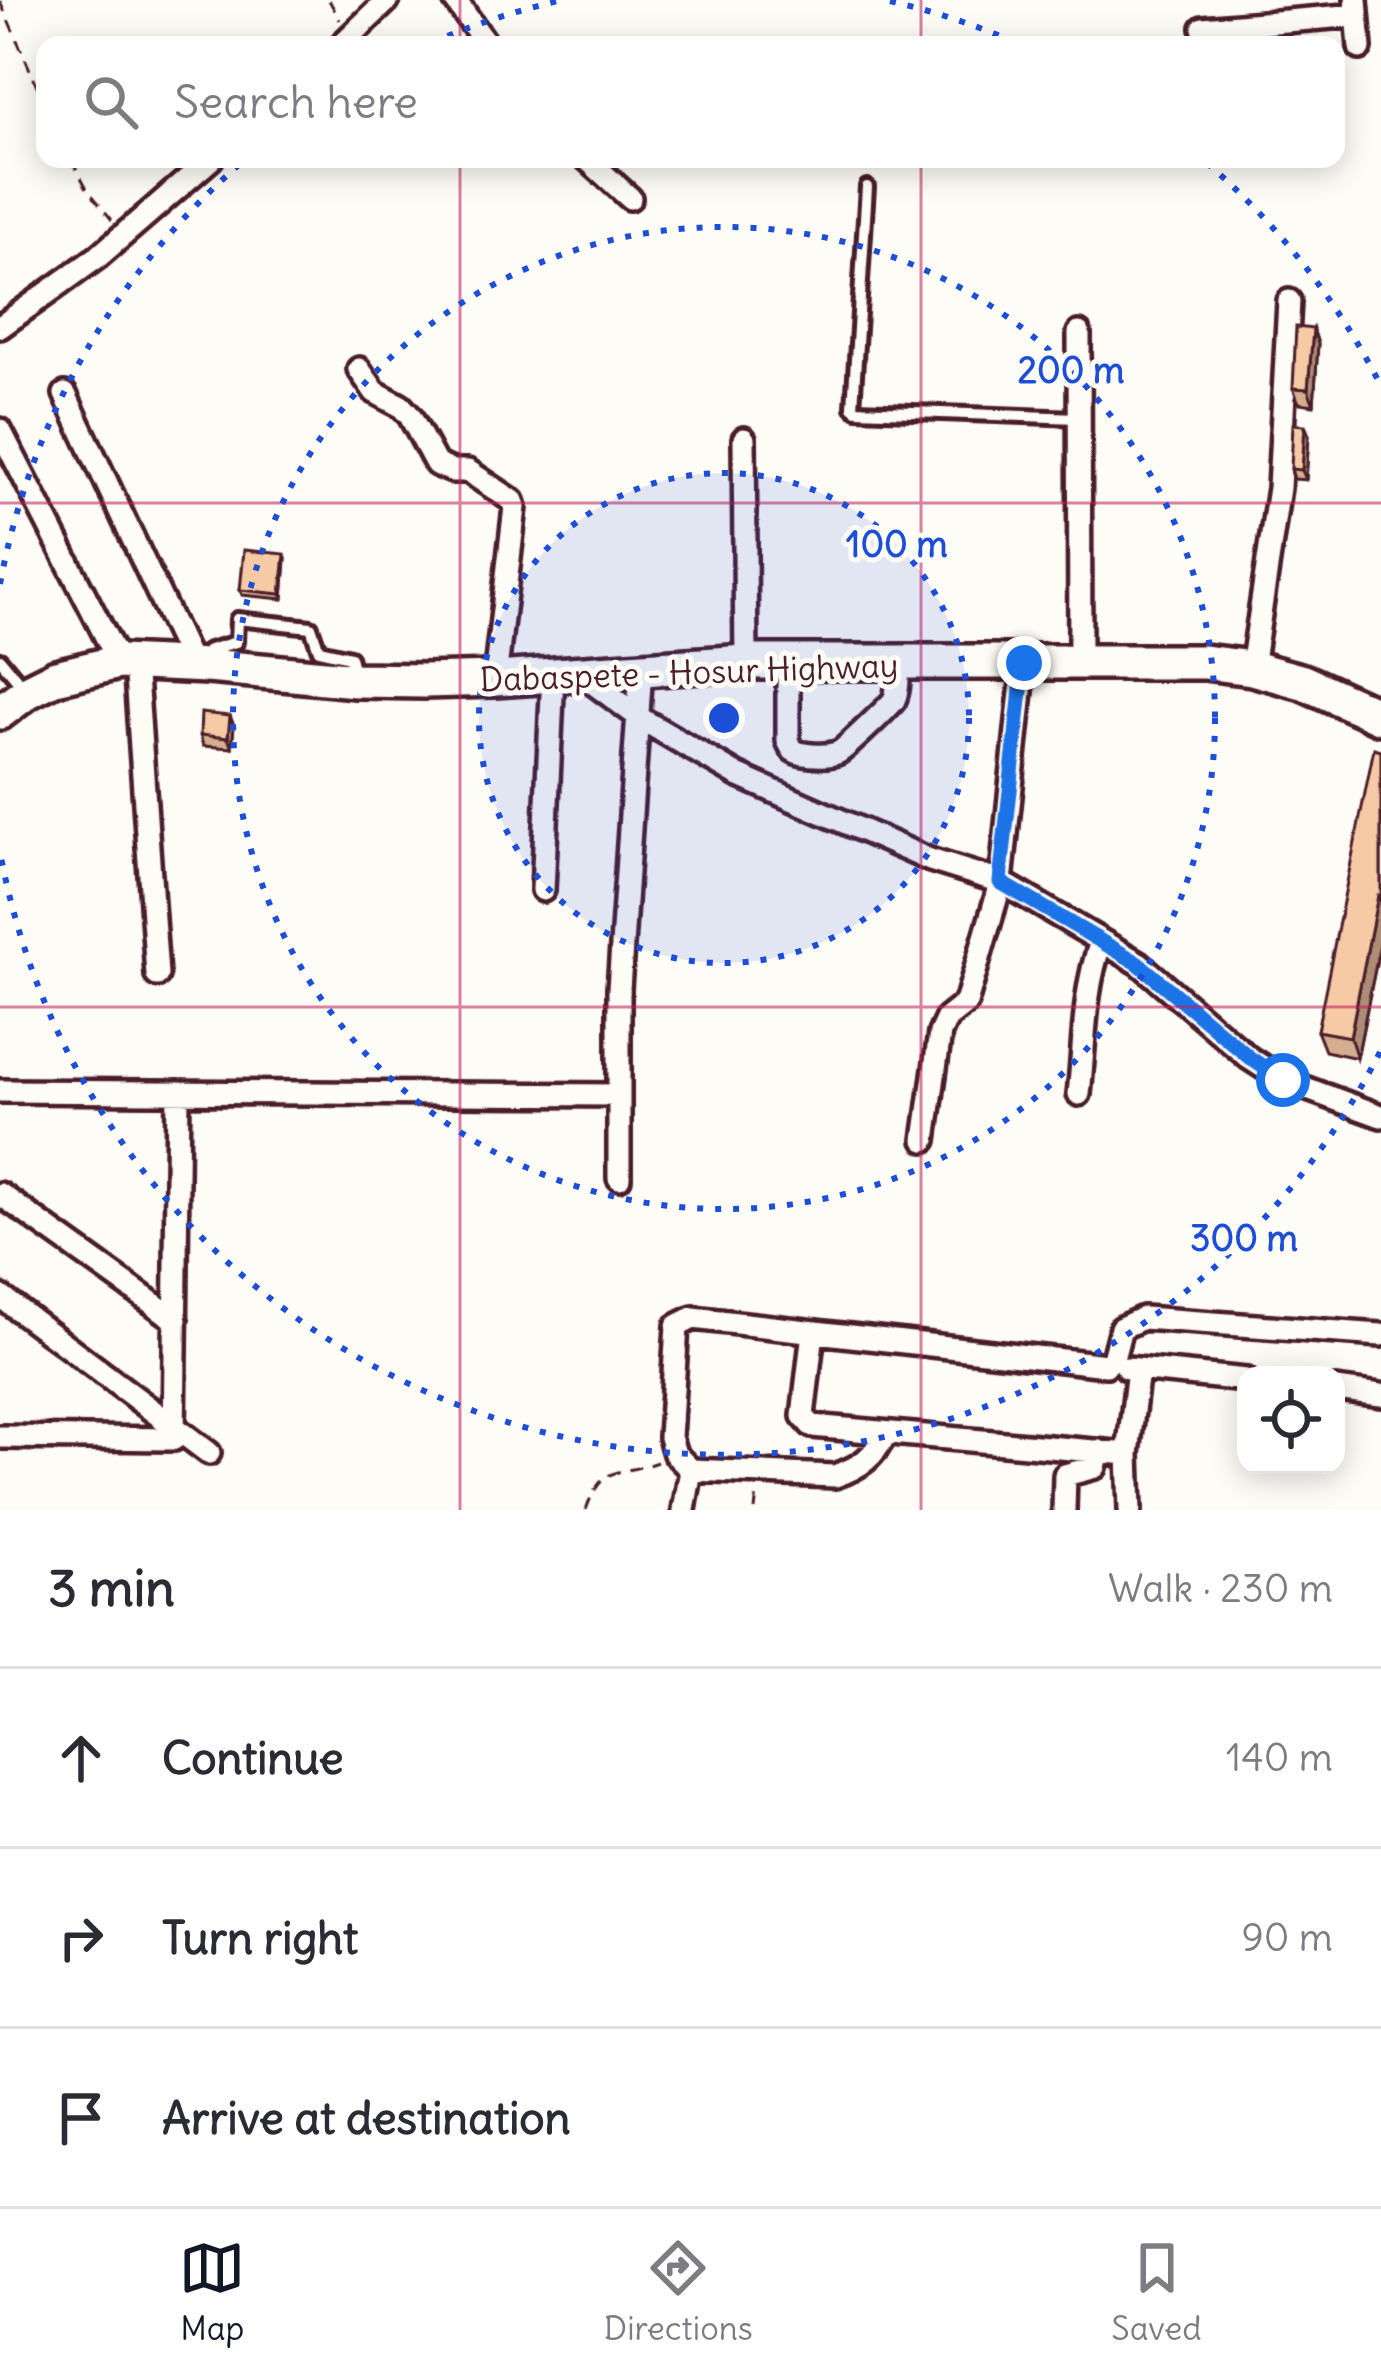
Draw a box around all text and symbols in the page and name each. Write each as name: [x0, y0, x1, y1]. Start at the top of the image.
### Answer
search box: [36, 36, 1345, 168]
icon: search: [78, 69, 144, 135]
text: Search here: [174, 74, 418, 130]
text: 200 m: [1017, 348, 1125, 393]
text: 100 m: [846, 522, 948, 567]
route end: [997, 636, 1051, 690]
street label: Dabaspete - Hosur Highway: [479, 644, 899, 700]
centre of rings: [703, 697, 745, 739]
route start: [1256, 1053, 1310, 1107]
text: 300 m: [1190, 1216, 1298, 1261]
map controls: [1237, 1366, 1345, 1474]
button: locate: [1237, 1366, 1345, 1474]
text: 3 min: [48, 1556, 175, 1620]
text: Walk · 230 m: [1108, 1564, 1333, 1613]
icon: ahead: [48, 1725, 114, 1791]
text: Continue: [162, 1730, 344, 1786]
text: 140 m: [1226, 1733, 1333, 1782]
icon: right: [48, 1905, 114, 1971]
text: Turn right: [162, 1910, 358, 1966]
text: 90 m: [1241, 1913, 1333, 1962]
icon: arrive: [48, 2085, 114, 2151]
text: Arrive at destination: [162, 2090, 571, 2146]
tab: Map: [179, 2235, 245, 2349]
tab: Directions: [604, 2235, 753, 2349]
tab: Saved: [1111, 2235, 1202, 2349]

